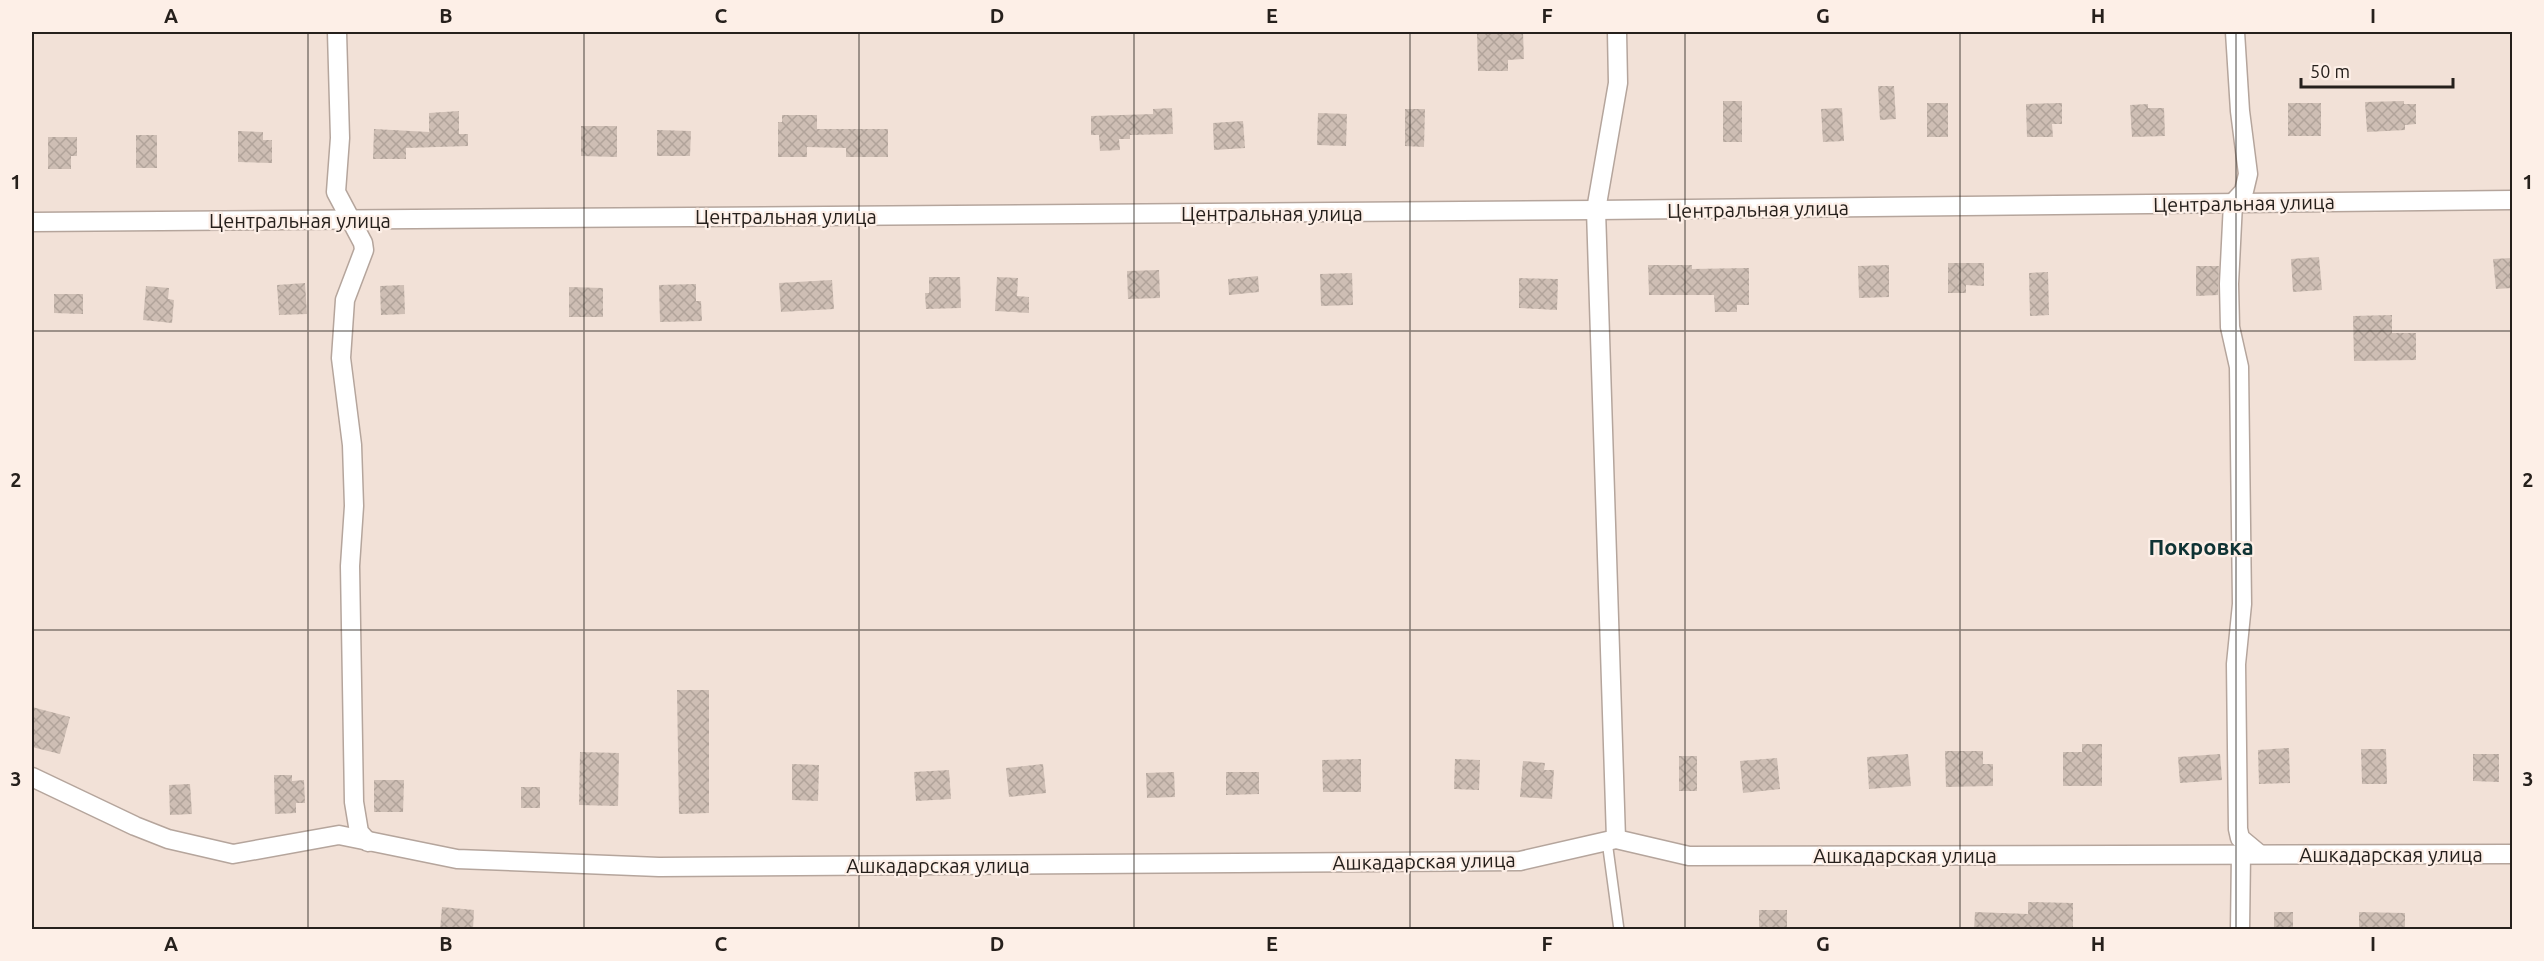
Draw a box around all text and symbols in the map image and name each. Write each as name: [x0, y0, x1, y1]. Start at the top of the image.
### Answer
text: A: [164, 4, 178, 27]
text: B: [439, 4, 453, 27]
text: C: [715, 4, 728, 27]
text: D: [990, 4, 1004, 27]
text: E: [1266, 4, 1278, 27]
text: F: [1541, 4, 1553, 27]
text: G: [1816, 4, 1830, 27]
text: H: [2091, 4, 2105, 27]
text: I: [2370, 4, 2376, 27]
scale bar: [2301, 51, 2452, 89]
text: 50 m: [2310, 61, 2350, 81]
text: 1: [10, 170, 22, 193]
text: 1: [2522, 170, 2534, 193]
street label: Центральная улица: [2153, 190, 2335, 216]
street label: Центральная улица: [1667, 196, 1849, 222]
street label: Центральная улица: [1181, 202, 1363, 225]
street label: Центральная улица: [695, 205, 877, 228]
street label: Центральная улица: [209, 209, 391, 232]
text: 2: [10, 468, 22, 491]
text: 2: [2522, 468, 2534, 491]
district label: Покровка: [2148, 534, 2254, 559]
text: 3: [10, 767, 22, 790]
text: 3: [2522, 767, 2534, 790]
street label: Ашкадарская улица: [2299, 843, 2483, 866]
street label: Ашкадарская улица: [1813, 844, 1997, 867]
street label: Ашкадарская улица: [1332, 848, 1516, 874]
street label: Ашкадарская улица: [846, 854, 1030, 877]
text: A: [164, 932, 178, 955]
text: B: [439, 932, 453, 955]
text: C: [715, 932, 728, 955]
text: D: [990, 932, 1004, 955]
text: E: [1266, 932, 1278, 955]
text: F: [1541, 932, 1553, 955]
text: G: [1816, 932, 1830, 955]
text: H: [2091, 932, 2105, 955]
text: I: [2370, 932, 2376, 955]

